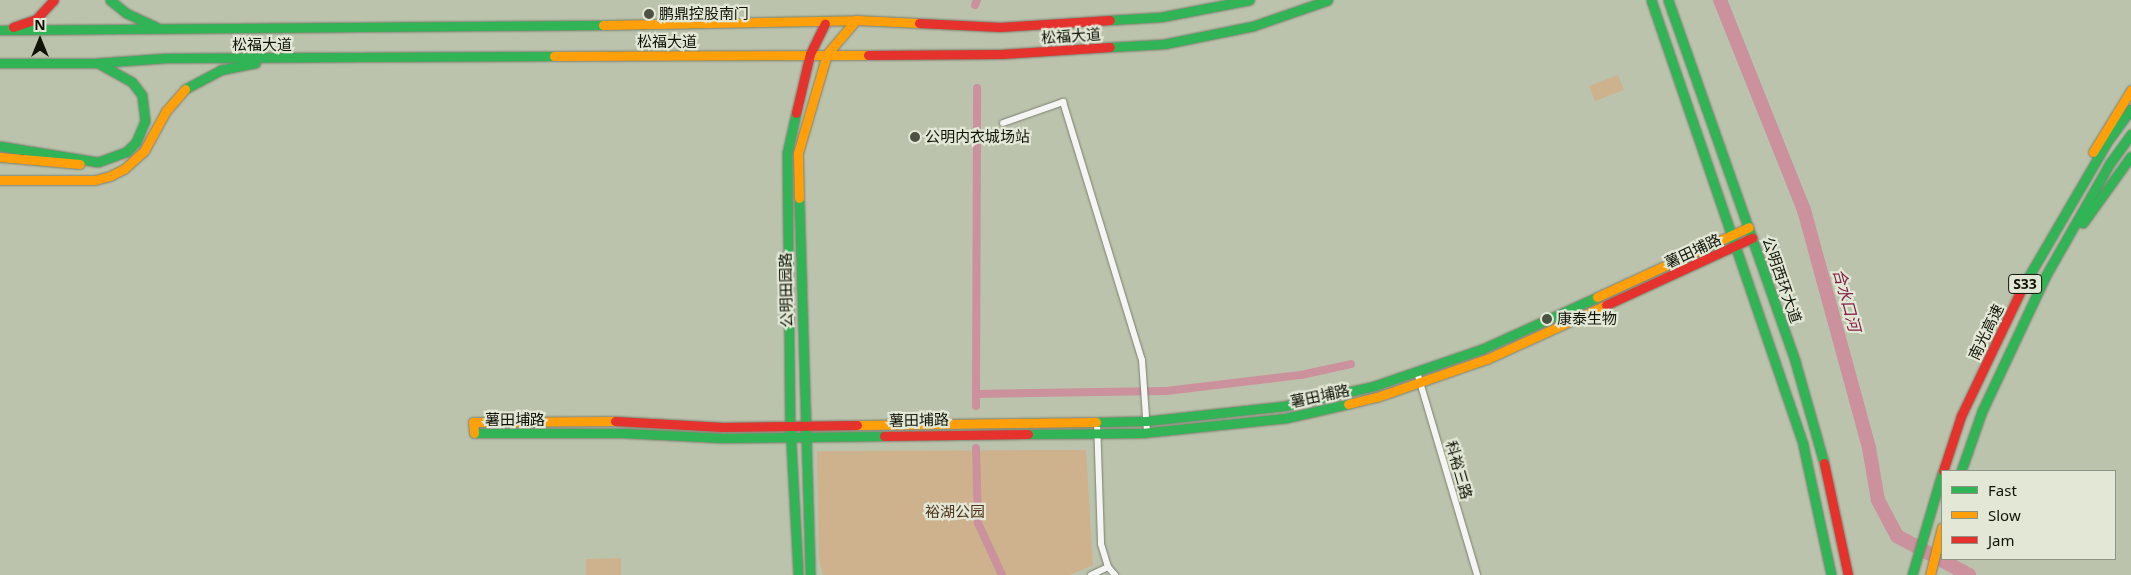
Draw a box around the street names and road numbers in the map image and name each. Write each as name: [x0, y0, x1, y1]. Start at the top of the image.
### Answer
street label: 松福大道: [1040, 25, 1102, 47]
street label: 松福大道: [637, 33, 697, 51]
street label: 松福大道: [232, 36, 292, 54]
street label: 薯田埔路: [1662, 230, 1724, 272]
street label: 公明西环大道: [1759, 235, 1805, 325]
street label: 公明田园路: [776, 252, 796, 328]
road number: S33: [2008, 272, 2042, 296]
street label: 南光高速: [1965, 301, 2007, 363]
street label: 薯田埔路: [1289, 381, 1351, 411]
street label: 薯田埔路: [889, 410, 949, 430]
street label: 薯田埔路: [485, 411, 545, 429]
street label: 科裕三路: [1442, 439, 1476, 501]

